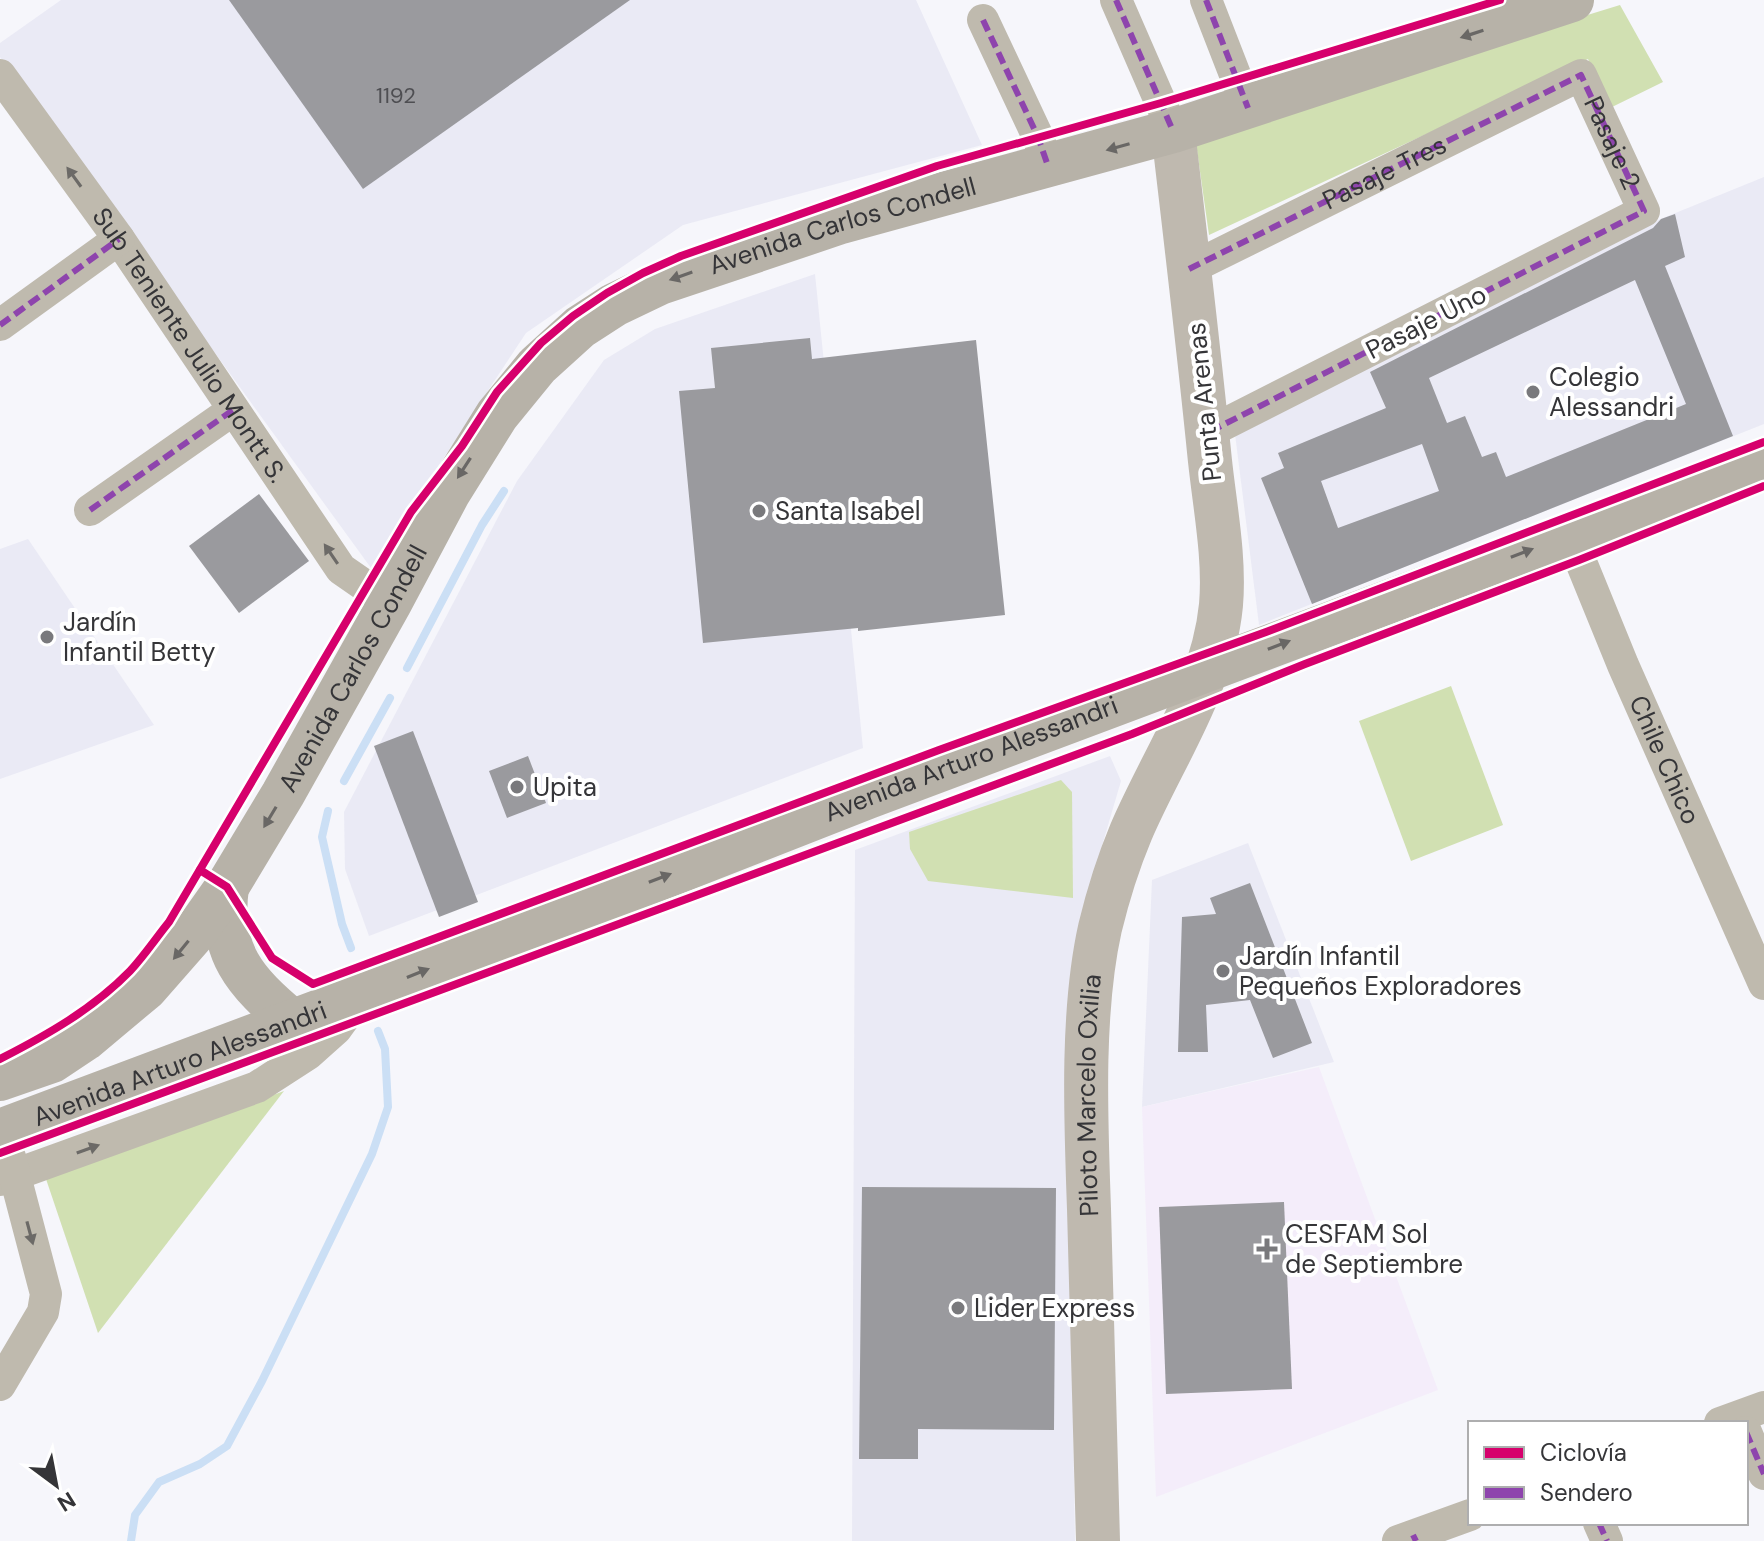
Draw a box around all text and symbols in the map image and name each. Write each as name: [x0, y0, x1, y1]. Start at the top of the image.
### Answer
one-way arrow: [1460, 29, 1484, 41]
house number: 1192: [376, 81, 416, 110]
street label: Pasaje 2: [1576, 91, 1649, 195]
street label: Pasaje Tres: [1317, 127, 1452, 217]
one-way arrow: [1105, 141, 1129, 154]
one-way arrow: [67, 167, 82, 188]
street label: Avenida Carlos Condell: [704, 169, 980, 282]
street label: Sub Teniente Julio Montt S.: [85, 201, 295, 489]
one-way arrow: [668, 270, 692, 282]
street label: Pasaje Uno: [1360, 277, 1492, 367]
street label: Punta Arenas: [1179, 321, 1229, 483]
place label: Colegio Alessandri: [1549, 360, 1674, 424]
marker: Colegio Alessandri: [1524, 383, 1542, 401]
one-way arrow: [457, 457, 472, 478]
place label: Santa Isabel: [775, 494, 921, 528]
marker: Santa Isabel: [750, 502, 768, 520]
street label: Avenida Carlos Condell: [270, 539, 435, 798]
one-way arrow: [324, 543, 339, 564]
one-way arrow: [1510, 546, 1534, 559]
place label: Jardín Infantil Betty: [63, 605, 215, 669]
marker: Jardín Infantil Betty: [38, 628, 56, 646]
one-way arrow: [1267, 638, 1291, 651]
street label: Avenida Arturo Alessandri: [819, 688, 1123, 829]
street label: Chile Chico: [1622, 690, 1708, 830]
place label: Upita: [533, 770, 597, 804]
marker: Upita: [508, 778, 526, 796]
one-way arrow: [263, 806, 277, 828]
one-way arrow: [648, 871, 672, 884]
place label: Jardín Infantil Pequeños Exploradores: [1239, 939, 1522, 1003]
one-way arrow: [173, 940, 190, 960]
marker: Jardín Infantil Pequeños Exploradores: [1214, 962, 1232, 980]
one-way arrow: [406, 967, 430, 980]
street label: Piloto Marcelo Oxilia: [1069, 972, 1109, 1217]
street label: Avenida Arturo Alessandri: [28, 993, 331, 1134]
one-way arrow: [76, 1142, 100, 1154]
place label: CESFAM Sol de Septiembre: [1285, 1217, 1463, 1281]
one-way arrow: [24, 1221, 37, 1245]
marker: CESFAM Sol de Septiembre: [1256, 1238, 1278, 1260]
place label: Lider Express: [974, 1291, 1135, 1325]
marker: Lider Express: [949, 1299, 967, 1317]
legend: [1468, 1421, 1748, 1525]
text: Ciclovía: [1540, 1437, 1627, 1468]
north arrow: [16, 1445, 96, 1525]
text: Sendero: [1540, 1477, 1633, 1508]
text: N: [52, 1485, 81, 1518]

